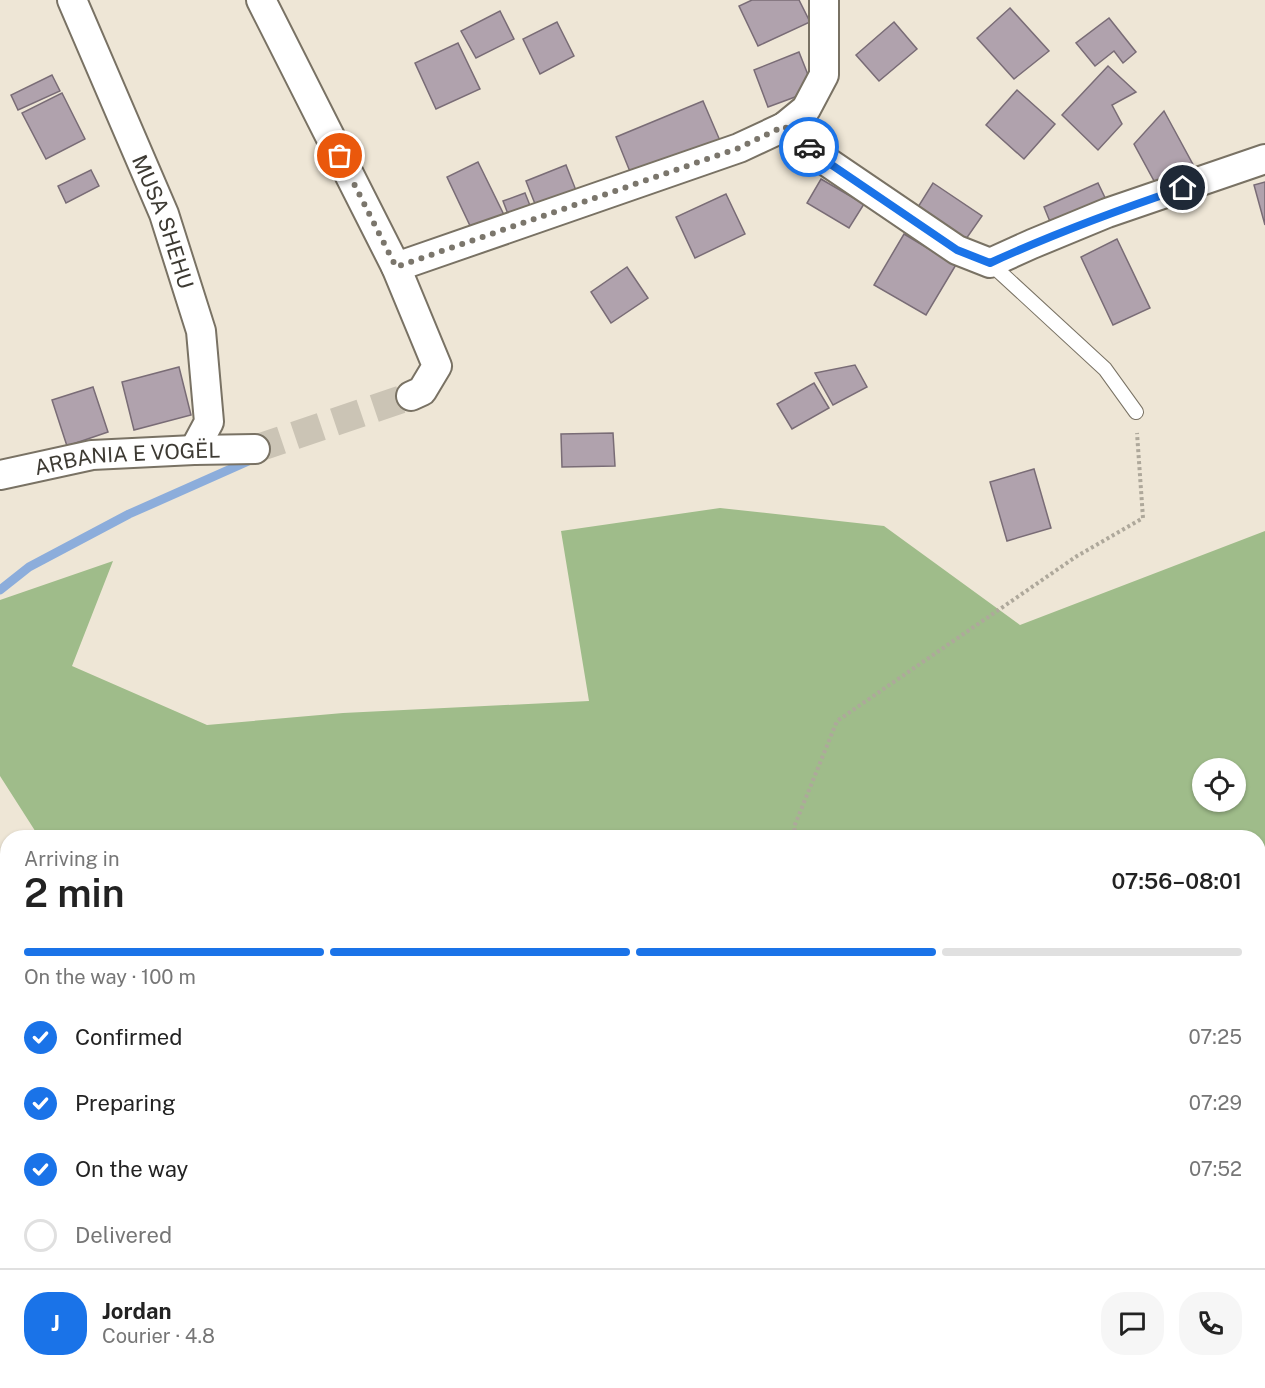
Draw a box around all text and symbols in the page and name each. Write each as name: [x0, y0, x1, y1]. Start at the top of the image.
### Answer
courier: [779, 117, 839, 177]
pin: [314, 130, 365, 181]
icon: car: [793, 131, 826, 164]
icon: bag: [323, 139, 356, 172]
street label: MUSA SHEHU: [127, 151, 199, 292]
pin: [1157, 162, 1208, 213]
icon: home: [1166, 171, 1199, 204]
street label: ARBANIA E VOGËL: [32, 437, 221, 480]
map controls: [1192, 758, 1246, 812]
button: locate: [1192, 758, 1246, 812]
text: Arriving in: [24, 847, 119, 871]
text: 07:56–08:01: [1111, 868, 1242, 894]
text: 2 min: [24, 870, 125, 916]
text: On the way · 100 m: [24, 965, 196, 989]
icon: check: [24, 1021, 57, 1054]
text: Confirmed: [75, 1024, 182, 1050]
text: 07:25: [1188, 1025, 1242, 1049]
icon: check: [24, 1087, 57, 1120]
text: Preparing: [75, 1090, 176, 1116]
text: 07:29: [1189, 1091, 1242, 1115]
icon: check: [24, 1153, 57, 1186]
text: On the way: [75, 1156, 188, 1182]
text: 07:52: [1189, 1157, 1242, 1181]
text: Delivered: [75, 1222, 172, 1248]
button: chat: [1101, 1292, 1164, 1355]
button: phone: [1179, 1292, 1242, 1355]
text: Jordan: [102, 1298, 171, 1324]
text: J: [51, 1310, 60, 1336]
text: Courier · 4.8: [102, 1324, 215, 1348]

